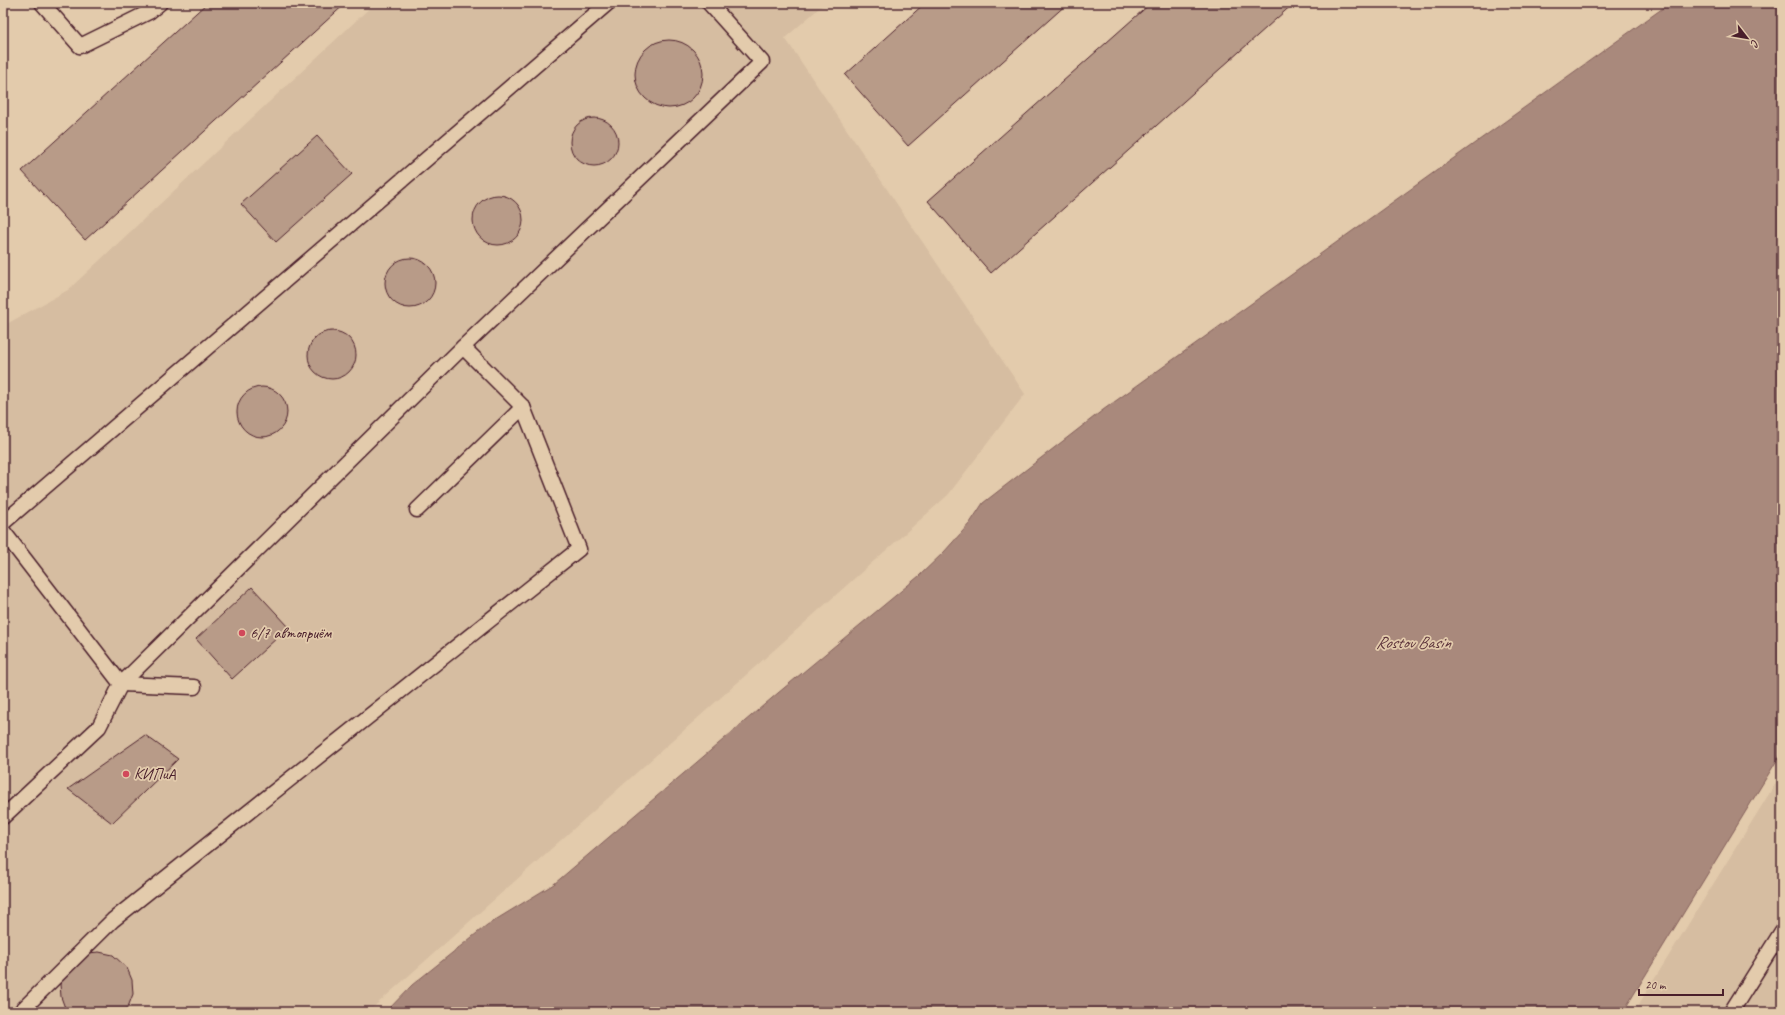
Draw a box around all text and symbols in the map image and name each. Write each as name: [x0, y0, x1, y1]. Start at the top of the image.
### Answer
north arrow: [1727, 18, 1767, 58]
text: С: [1747, 37, 1763, 50]
place label: 6/7 автоприём: [250, 623, 332, 643]
marker: 6/7 автоприём: [237, 628, 247, 638]
water label: Rostov Basin: [1376, 632, 1452, 653]
place label: КИПиА: [134, 764, 177, 784]
marker: КИПиА: [121, 769, 131, 779]
scale bar: [1639, 971, 1723, 997]
text: 20 m: [1645, 977, 1667, 993]

